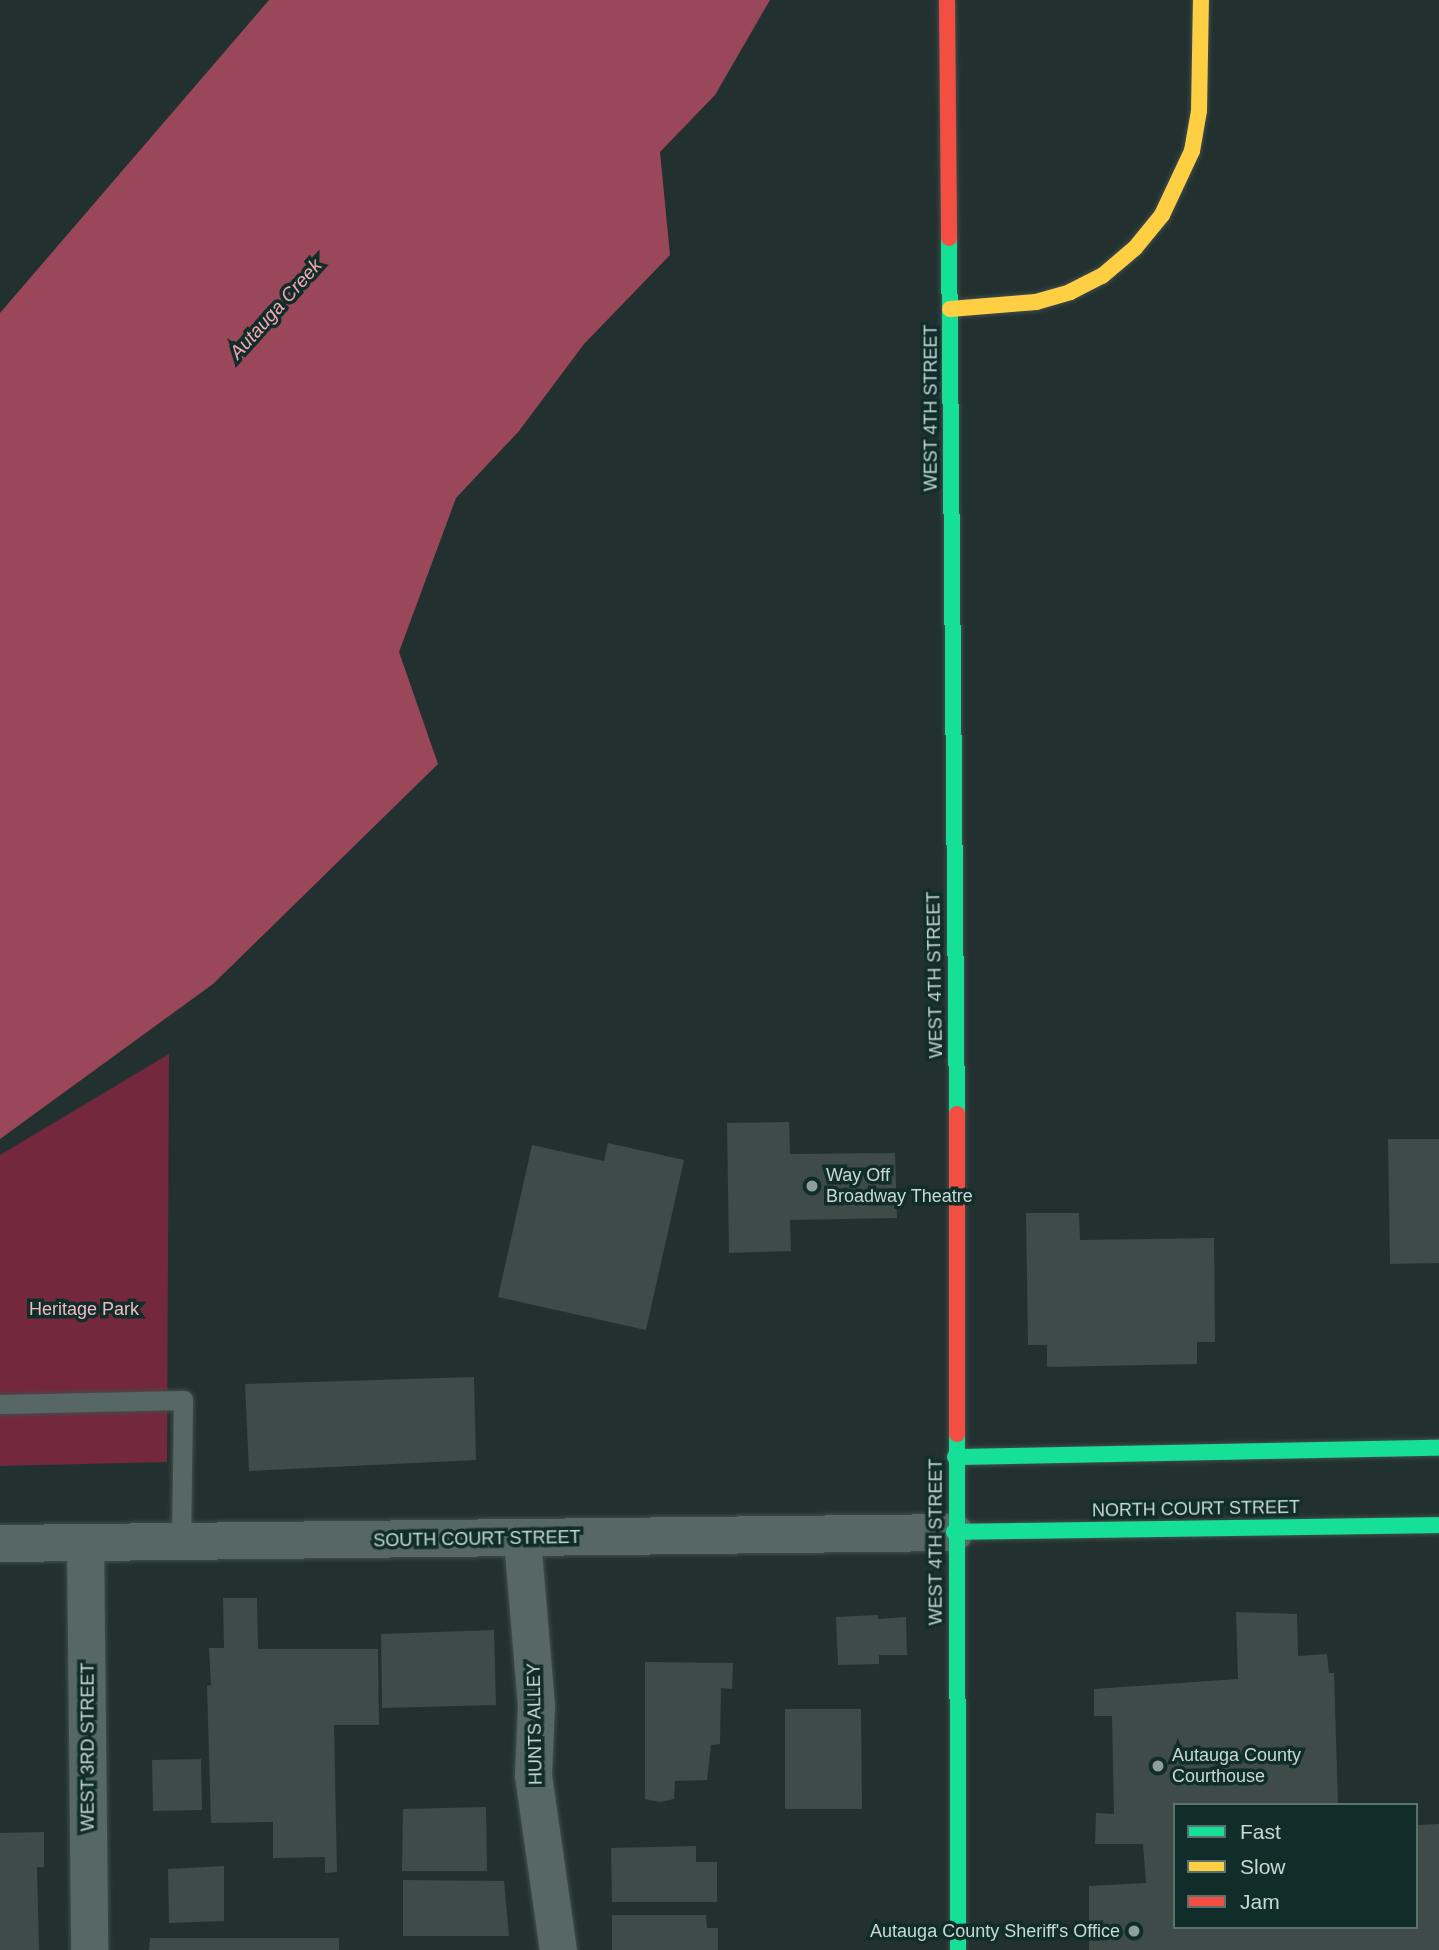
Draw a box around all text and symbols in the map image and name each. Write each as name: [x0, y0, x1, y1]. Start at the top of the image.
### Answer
water label: Autauga Creek: [225, 254, 327, 364]
street label: WEST 4TH STREET: [920, 324, 942, 492]
street label: WEST 4TH STREET: [923, 891, 947, 1059]
place label: Way Off Broadway Theatre: [826, 1165, 973, 1208]
marker: Way Off Broadway Theatre: [804, 1178, 820, 1194]
park label: Heritage Park: [29, 1298, 139, 1320]
street label: WEST 4TH STREET: [925, 1458, 947, 1626]
street label: NORTH COURT STREET: [1092, 1496, 1300, 1522]
street label: SOUTH COURT STREET: [373, 1526, 581, 1552]
street label: WEST 3RD STREET: [77, 1662, 99, 1832]
street label: HUNTS ALLEY: [523, 1662, 547, 1786]
place label: Autauga County Courthouse: [1172, 1745, 1301, 1788]
marker: Autauga County Courthouse: [1150, 1758, 1166, 1774]
legend: [1173, 1803, 1418, 1929]
text: Fast: [1240, 1820, 1281, 1843]
text: Slow: [1240, 1855, 1286, 1878]
text: Jam: [1240, 1890, 1280, 1913]
place label: Autauga County Sheriff's Office: [870, 1920, 1120, 1942]
marker: Autauga County Sheriff's Office: [1126, 1923, 1142, 1939]

